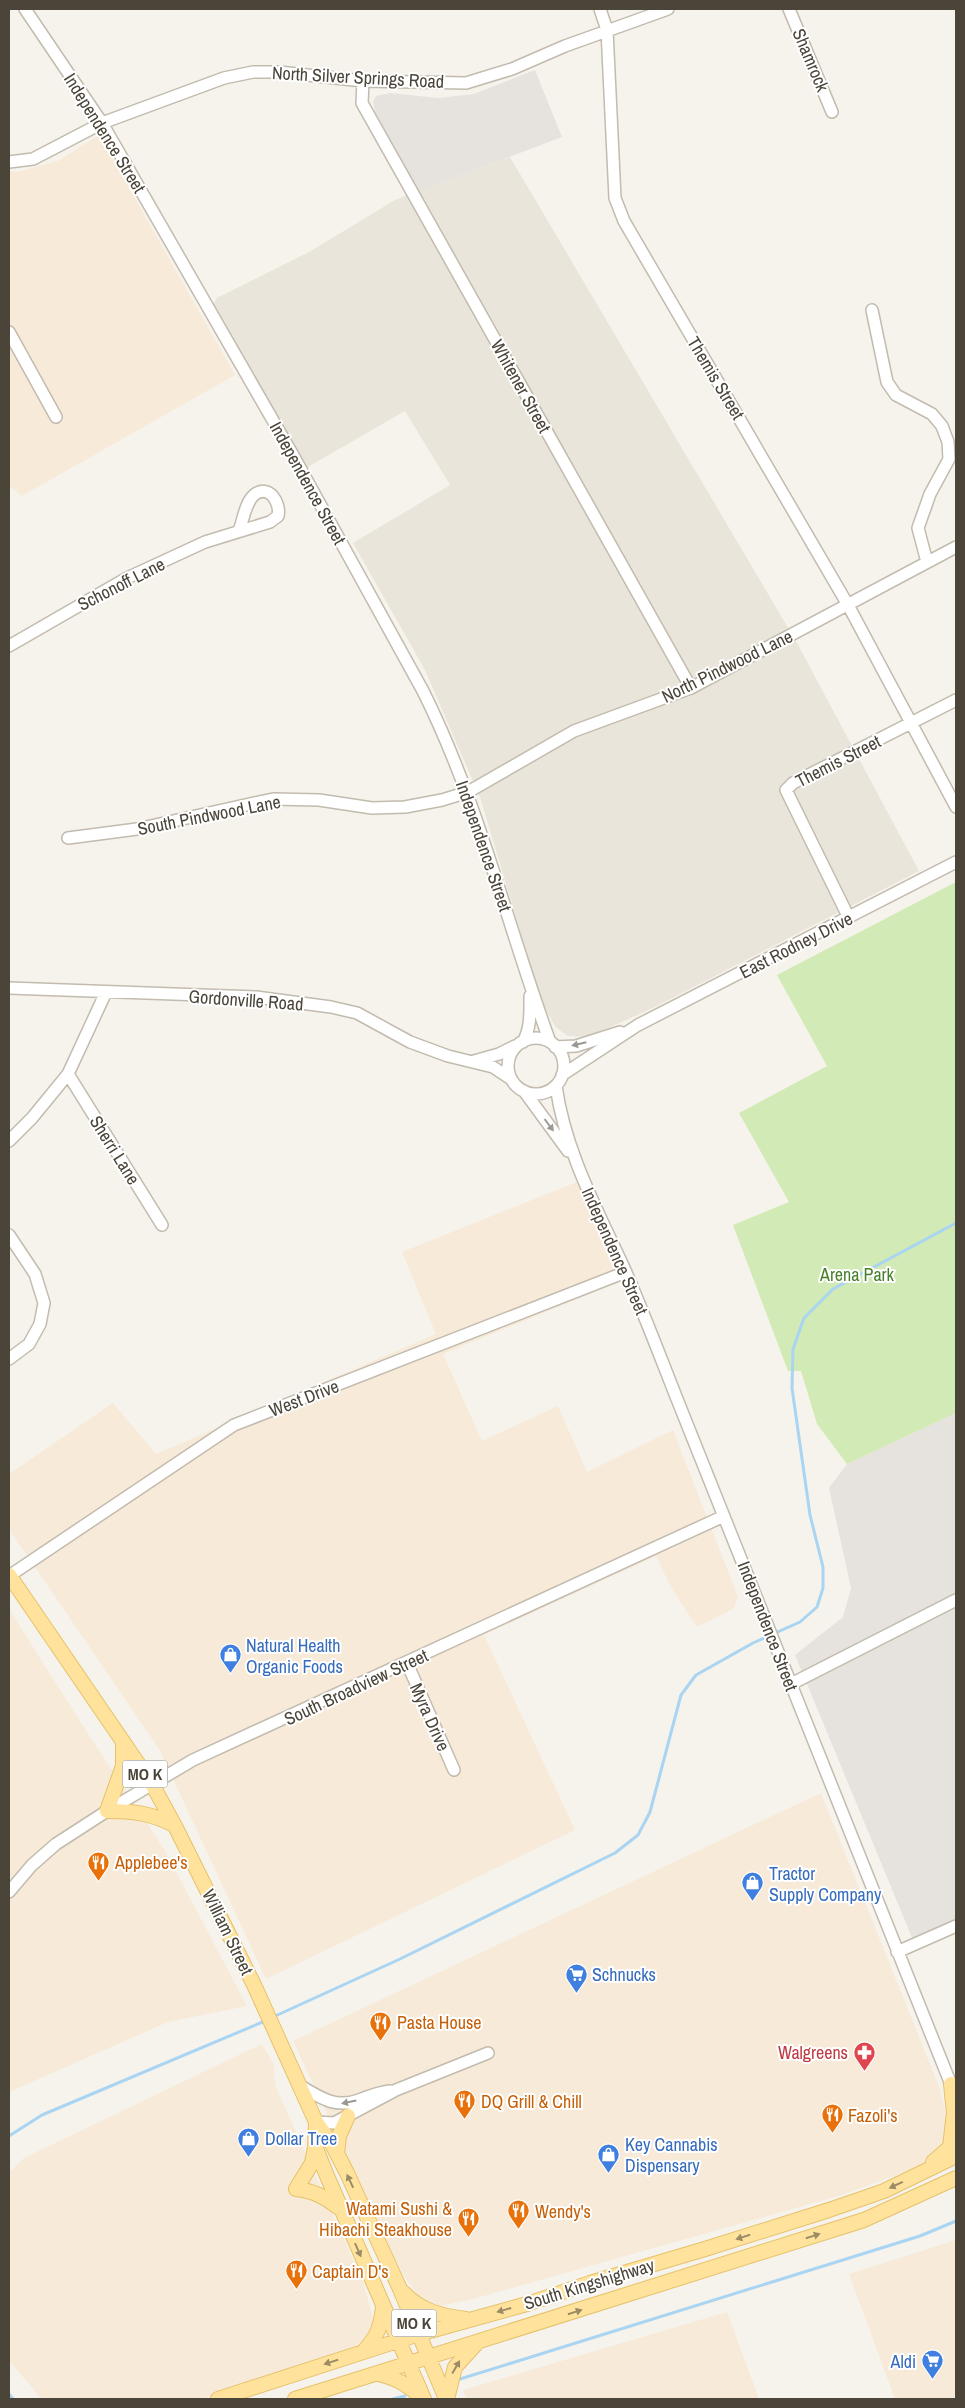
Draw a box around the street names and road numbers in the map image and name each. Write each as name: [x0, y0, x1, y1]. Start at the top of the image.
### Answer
street label: Shamrock: [787, 25, 836, 96]
street label: North Silver Springs Road: [271, 60, 445, 94]
street label: Independence Street: [58, 68, 152, 198]
street label: Themis Street: [681, 332, 751, 424]
street label: Whitener Street: [485, 335, 557, 437]
street label: Independence Street: [264, 417, 352, 549]
street label: Schonoff Lane: [73, 551, 169, 617]
street label: North Pindwood Lane: [657, 623, 797, 709]
street label: Themis Street: [791, 729, 885, 793]
street label: Independence Street: [450, 777, 518, 915]
street label: South Pindwood Lane: [135, 789, 283, 841]
street label: East Rodney Drive: [735, 906, 857, 984]
street label: Gordonville Road: [188, 984, 304, 1016]
street label: Sherri Lane: [84, 1111, 146, 1189]
street label: Independence Street: [576, 1183, 654, 1319]
street label: West Drive: [266, 1373, 342, 1423]
street label: Independence Street: [732, 1558, 804, 1694]
street label: South Broadview Street: [280, 1643, 432, 1731]
street label: Myra Drive: [404, 1679, 456, 1755]
road number: MO K: [122, 1760, 168, 1788]
street label: William Street: [196, 1885, 260, 1979]
street label: South Kingshighway: [521, 2252, 658, 2316]
road number: MO K: [392, 2310, 436, 2336]

